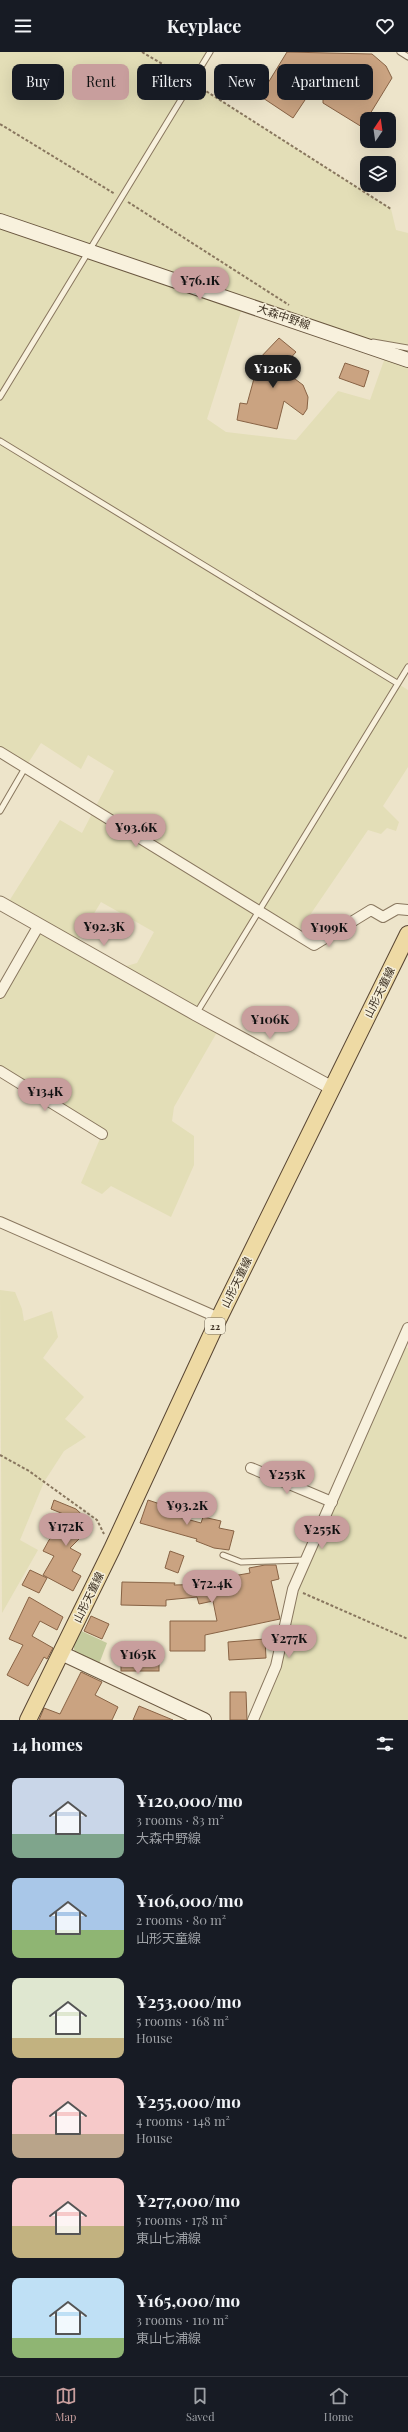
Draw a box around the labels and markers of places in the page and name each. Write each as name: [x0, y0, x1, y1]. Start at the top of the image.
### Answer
pin: ¥76.1K: [167, 267, 233, 301]
pin: ¥120K: [245, 355, 301, 389]
pin: ¥93.6K: [103, 814, 169, 848]
pin: ¥92.3K: [71, 913, 137, 947]
pin: ¥199K: [301, 914, 357, 948]
pin: ¥106K: [242, 1006, 298, 1040]
pin: ¥134K: [17, 1078, 73, 1112]
pin: ¥253K: [259, 1461, 315, 1495]
pin: ¥93.2K: [154, 1492, 220, 1526]
pin: ¥172K: [38, 1513, 94, 1547]
pin: ¥255K: [294, 1516, 350, 1550]
pin: ¥72.4K: [179, 1570, 245, 1604]
pin: ¥277K: [261, 1625, 317, 1659]
pin: ¥165K: [110, 1641, 166, 1675]

